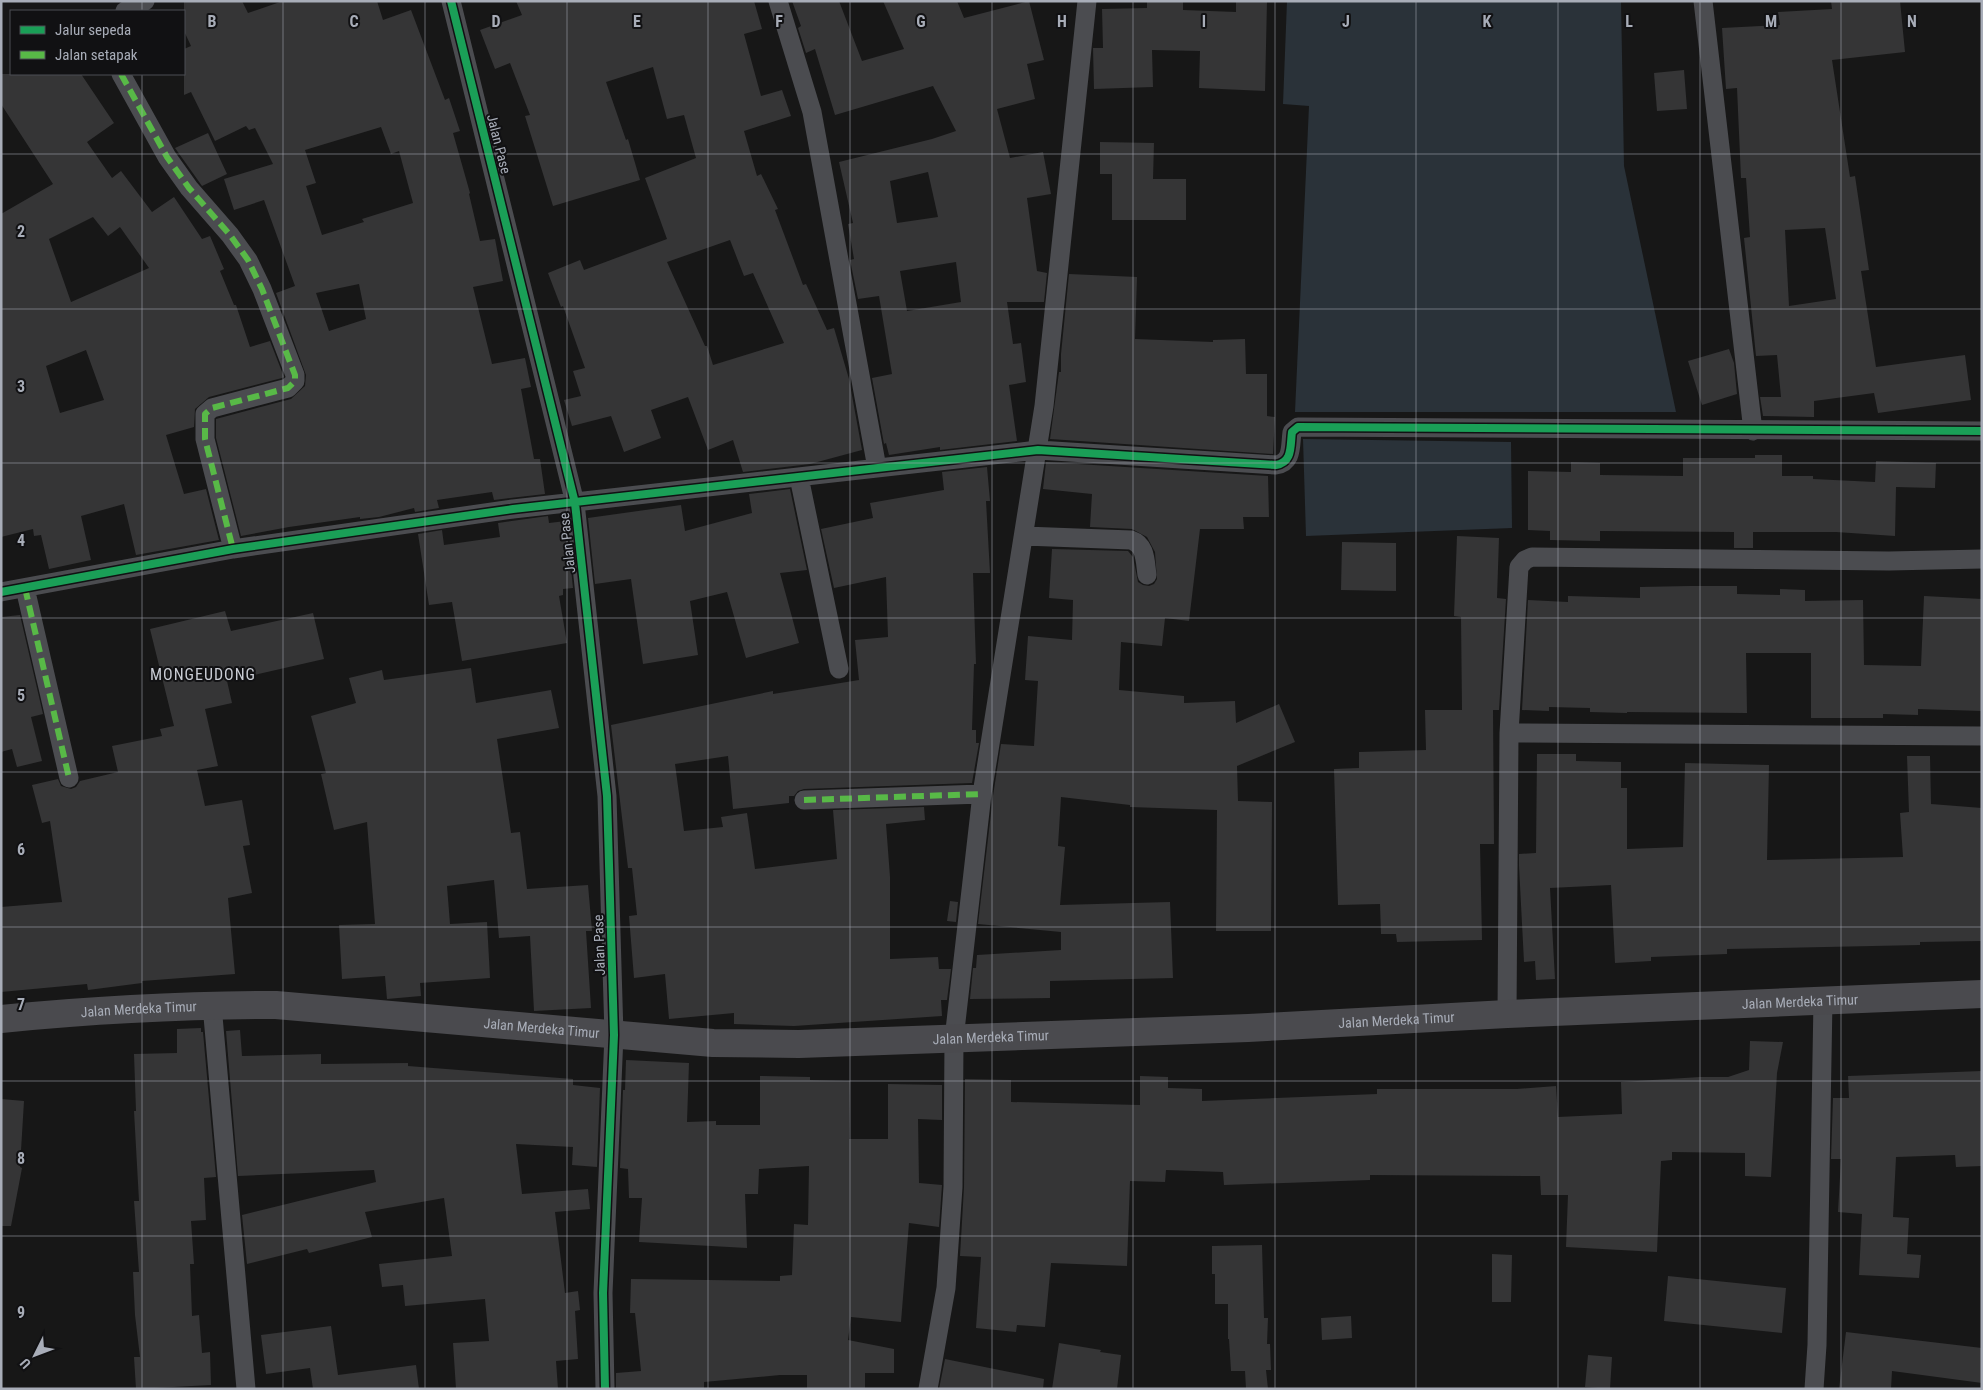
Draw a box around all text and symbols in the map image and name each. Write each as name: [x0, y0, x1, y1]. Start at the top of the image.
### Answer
legend: [10, 10, 185, 75]
text: B: [208, 12, 217, 31]
text: C: [349, 12, 359, 31]
text: D: [491, 12, 501, 31]
text: E: [633, 12, 641, 31]
text: F: [775, 12, 783, 31]
text: G: [916, 12, 926, 31]
text: H: [1057, 12, 1067, 31]
text: I: [1202, 12, 1206, 31]
text: J: [1342, 12, 1350, 31]
text: K: [1483, 12, 1492, 31]
text: L: [1625, 12, 1633, 31]
text: M: [1765, 12, 1777, 31]
text: N: [1907, 12, 1917, 31]
text: Jalur sepeda: [55, 21, 131, 39]
text: Jalan setapak: [55, 46, 138, 64]
street label: Jalan Pase: [484, 113, 514, 176]
text: 2: [17, 222, 25, 241]
text: 3: [17, 377, 25, 396]
street label: Jalan Pase: [556, 512, 578, 574]
text: 4: [17, 531, 25, 550]
district label: MONGEUDONG: [150, 665, 256, 684]
text: 5: [17, 686, 25, 705]
text: 6: [17, 840, 25, 859]
street label: Jalan Pase: [590, 914, 608, 976]
street label: Jalan Merdeka Timur: [1742, 991, 1858, 1012]
text: 7: [17, 995, 25, 1014]
street label: Jalan Merdeka Timur: [80, 998, 197, 1020]
street label: Jalan Merdeka Timur: [1338, 1009, 1455, 1031]
street label: Jalan Merdeka Timur: [483, 1015, 600, 1041]
street label: Jalan Merdeka Timur: [932, 1027, 1049, 1047]
text: 8: [17, 1149, 25, 1168]
text: 9: [17, 1303, 25, 1322]
north arrow: [10, 1330, 60, 1380]
text: U: [17, 1355, 34, 1372]

